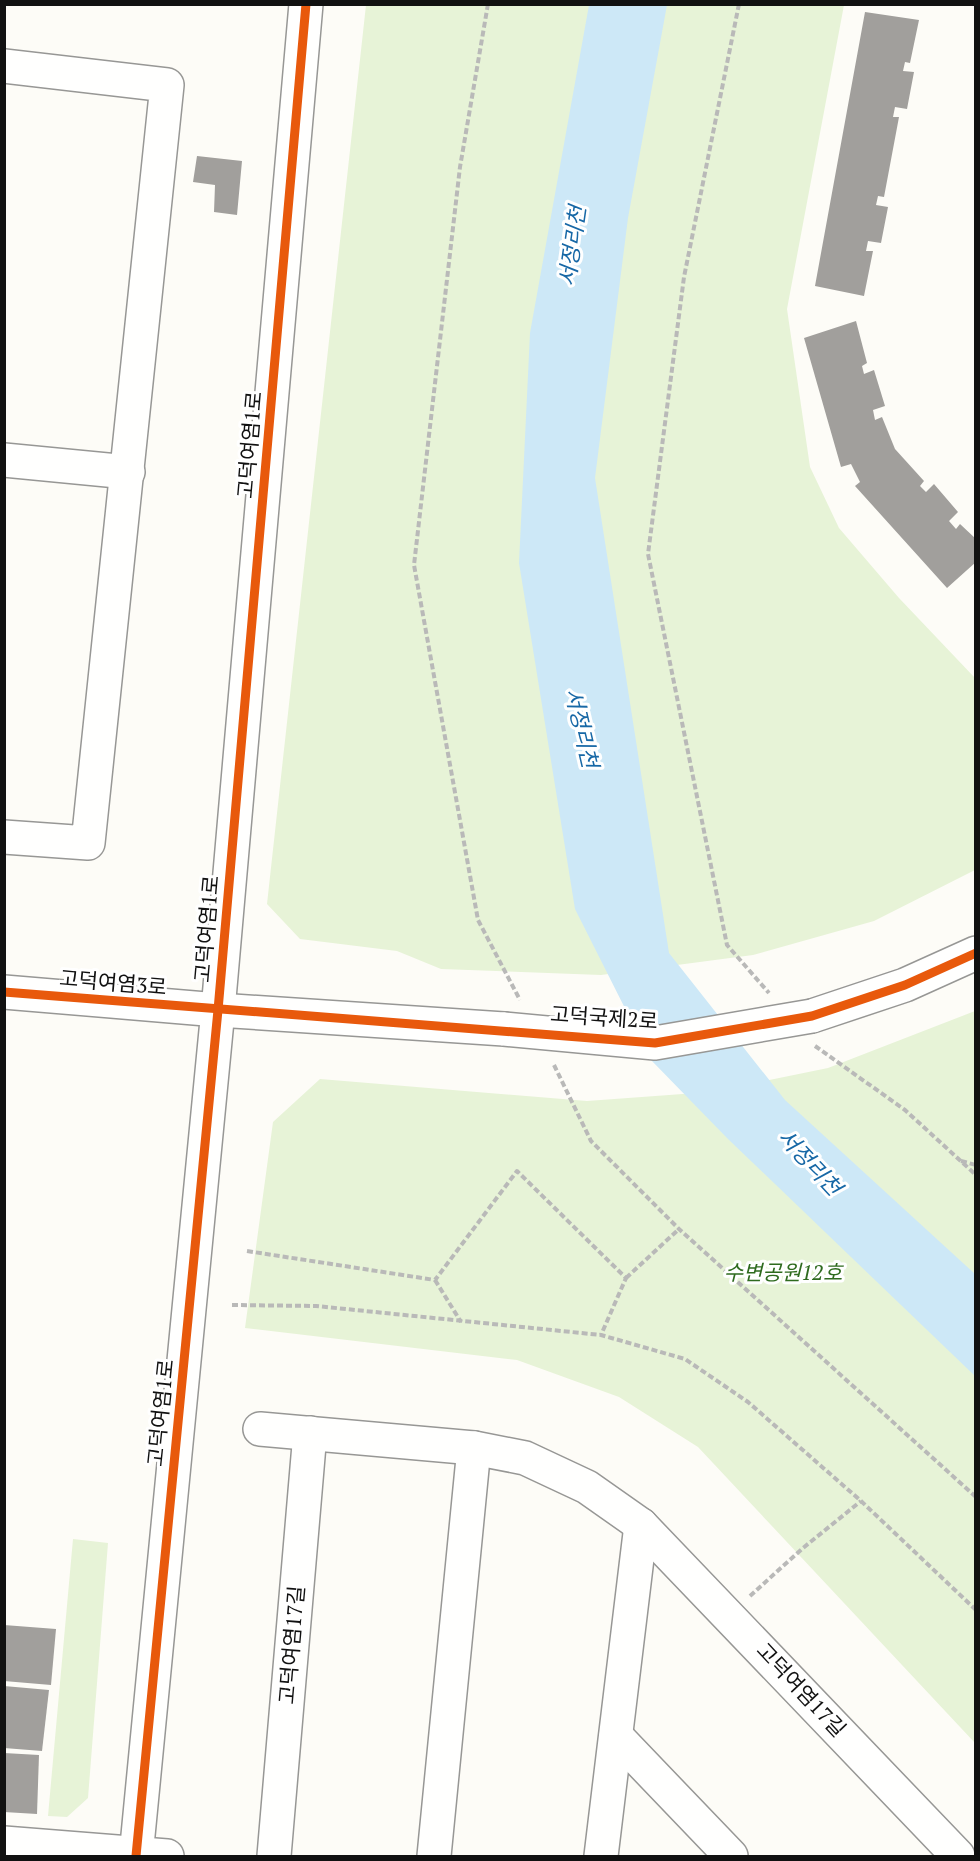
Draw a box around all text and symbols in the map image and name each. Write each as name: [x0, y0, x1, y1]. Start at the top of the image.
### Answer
water label: 서정리천: [552, 201, 592, 288]
street label: 고덕여염1로: [230, 390, 268, 500]
water label: 서정리천: [559, 685, 606, 773]
street label: 고덕여염1로: [187, 874, 225, 984]
street label: 고덕여염3로: [58, 963, 168, 1001]
street label: 고덕국제2로: [549, 999, 659, 1035]
water label: 서정리천: [772, 1122, 850, 1203]
park label: 수변공원12호: [724, 1258, 844, 1286]
street label: 고덕여염1로: [140, 1358, 180, 1468]
street label: 고덕여염17길: [272, 1584, 310, 1705]
street label: 고덕여염17길: [751, 1636, 853, 1742]

